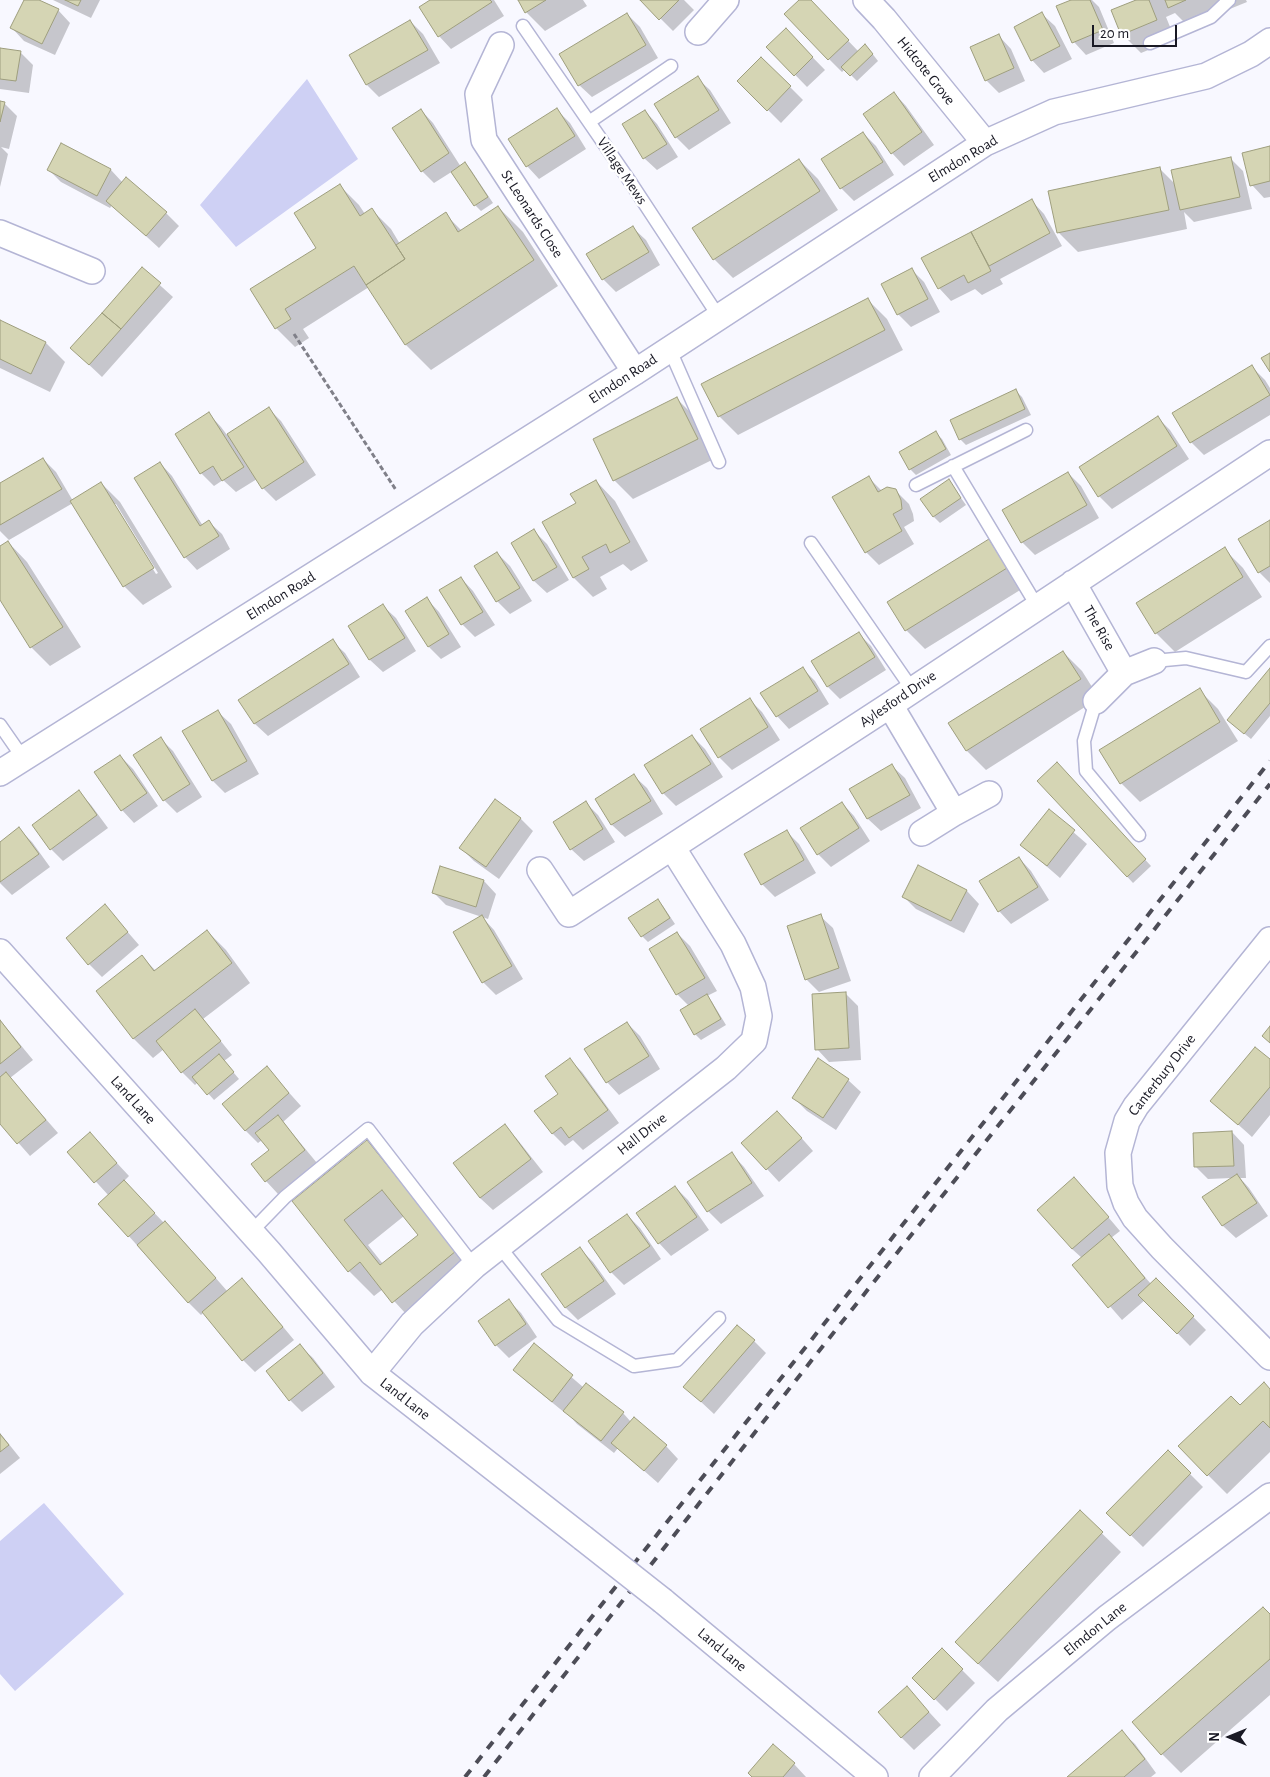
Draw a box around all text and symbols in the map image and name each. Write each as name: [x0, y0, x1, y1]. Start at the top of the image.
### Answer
scale bar: [1095, 15, 1180, 47]
text: 20 m: [1100, 26, 1129, 41]
street label: Hidcote Grove: [893, 33, 959, 109]
street label: Elmdon Road: [925, 131, 1001, 187]
street label: Village Mews: [593, 134, 651, 208]
street label: St Leonards Close: [497, 167, 567, 261]
street label: Elmdon Road: [585, 350, 661, 408]
street label: Elmdon Road: [243, 568, 319, 624]
street label: The Rise: [1079, 602, 1119, 654]
street label: Aylesford Drive: [856, 667, 940, 731]
street label: Canterbury Drive: [1124, 1030, 1200, 1120]
street label: Land Lane: [107, 1072, 159, 1128]
street label: Hall Drive: [614, 1109, 670, 1159]
street label: Land Lane: [376, 1374, 434, 1424]
street label: Elmdon Lane: [1060, 1598, 1130, 1660]
street label: Land Lane: [694, 1624, 750, 1676]
north arrow: [1205, 1712, 1255, 1762]
text: N: [1208, 1732, 1222, 1742]

